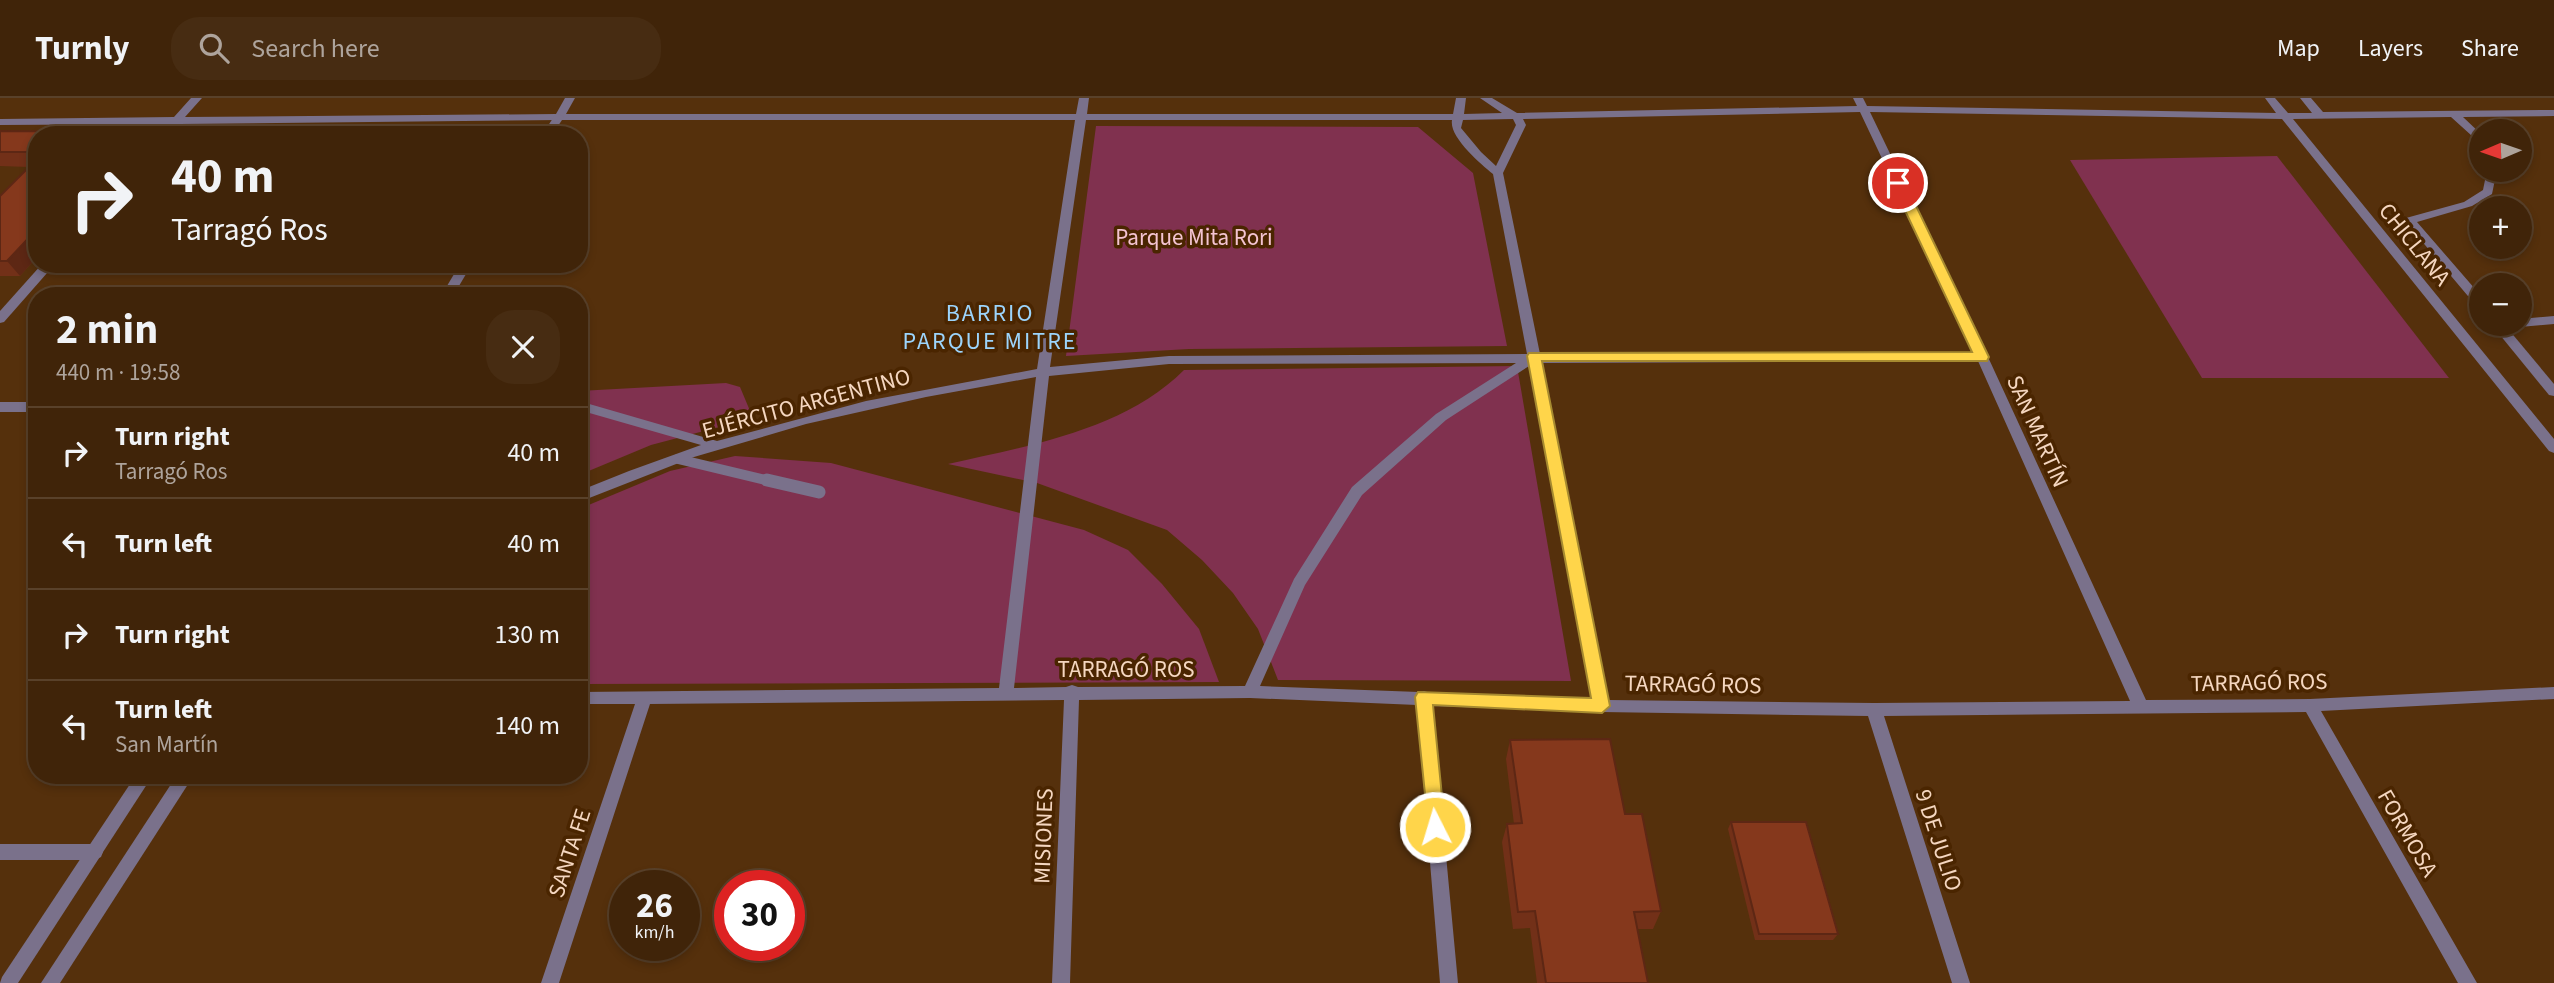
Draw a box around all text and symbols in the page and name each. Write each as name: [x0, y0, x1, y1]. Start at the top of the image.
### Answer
search box: [171, 17, 661, 80]
text: Turnly: [35, 25, 129, 72]
icon: search: [195, 29, 233, 67]
text: Search here: [251, 30, 380, 67]
text: Map: [2277, 31, 2320, 66]
text: Layers: [2358, 31, 2423, 66]
text: Share: [2461, 31, 2519, 66]
north arrow: [2469, 119, 2532, 182]
map controls: [2469, 119, 2532, 336]
text: 40 m: [171, 142, 275, 212]
pin: [1868, 153, 1928, 213]
icon: right: [56, 154, 147, 245]
icon: arrive: [1879, 164, 1917, 202]
street label: CHICLANA: [2371, 196, 2459, 293]
button: +: [2469, 196, 2532, 259]
text: Tarragó Ros: [171, 207, 328, 253]
park label: Parque Mita Rori: [1115, 221, 1273, 254]
button: −: [2469, 273, 2532, 336]
district label: BARRIO PARQUE MITRE: [903, 296, 1077, 359]
text: 2 min: [56, 300, 158, 360]
button: close: [486, 310, 560, 384]
text: 440 m · 19:58: [56, 356, 180, 389]
street label: EJÉRCITO ARGENTINO: [698, 360, 914, 447]
street label: SAN MARTÍN: [1998, 370, 2077, 492]
text: Turn right: [115, 418, 230, 455]
icon: right: [56, 434, 94, 472]
text: 40 m: [507, 434, 560, 471]
text: Tarragó Ros: [115, 455, 228, 488]
icon: left: [56, 525, 94, 563]
text: Turn left: [115, 525, 212, 562]
text: 40 m: [507, 525, 560, 562]
icon: right: [56, 616, 94, 654]
text: Turn right: [115, 616, 230, 653]
text: 130 m: [494, 616, 560, 653]
street label: TARRAGÓ ROS: [1058, 653, 1194, 686]
street label: TARRAGÓ ROS: [2190, 665, 2328, 700]
street label: TARRAGÓ ROS: [1624, 667, 1762, 702]
text: Turn left: [115, 691, 212, 728]
icon: left: [56, 707, 94, 745]
text: 140 m: [494, 707, 560, 744]
text: San Martín: [115, 728, 218, 761]
street label: FORMOSA: [2369, 783, 2446, 884]
street label: 9 DE JULIO: [1907, 785, 1970, 895]
street label: MISIONES: [1025, 788, 1062, 884]
position arrow: [1398, 790, 1472, 864]
street label: SANTA FE: [540, 804, 599, 902]
speed limit sign: 30: [714, 870, 805, 961]
text: 26: [636, 881, 673, 931]
text: km/h: [635, 920, 674, 945]

